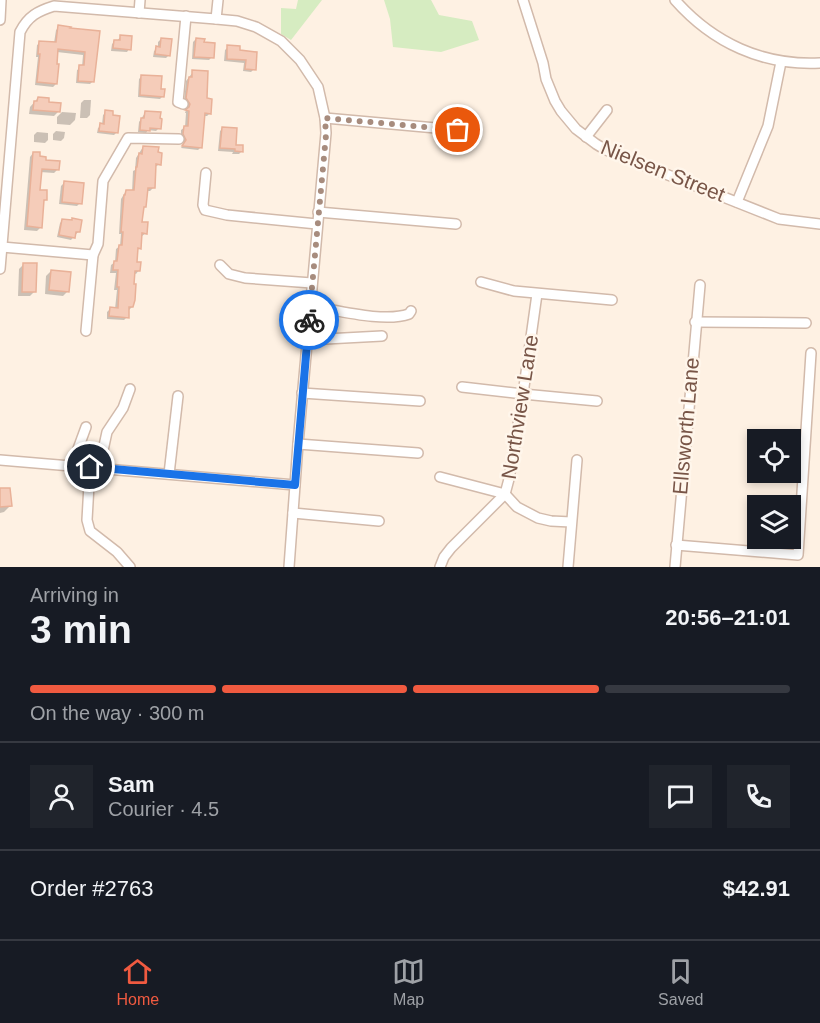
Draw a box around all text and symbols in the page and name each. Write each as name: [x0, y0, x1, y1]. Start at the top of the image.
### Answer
pin: [432, 104, 483, 155]
icon: bag: [441, 113, 474, 146]
street label: Nielsen Street: [598, 135, 729, 206]
courier: [279, 290, 339, 350]
icon: bike: [293, 304, 326, 337]
street label: Northview Lane: [497, 333, 542, 481]
street label: Ellsworth Lane: [668, 356, 703, 496]
map controls: [747, 429, 801, 549]
button: locate: [747, 429, 801, 483]
pin: [64, 441, 115, 492]
icon: home: [73, 450, 106, 483]
button: layers: [747, 495, 801, 549]
text: Arriving in: [30, 584, 119, 606]
text: 20:56–21:01: [665, 605, 790, 630]
text: 3 min: [30, 608, 132, 651]
text: On the way · 300 m: [30, 702, 205, 724]
button: person: [30, 765, 93, 828]
button: chat: [649, 765, 712, 828]
button: phone: [727, 765, 790, 828]
text: Sam: [108, 772, 154, 797]
text: Courier · 4.5: [108, 798, 219, 820]
text: Order #2763: [30, 876, 154, 901]
text: $42.91: [723, 876, 790, 901]
tab: Home: [116, 955, 159, 1009]
tab: Map: [392, 955, 425, 1009]
tab: Saved: [658, 955, 703, 1009]

